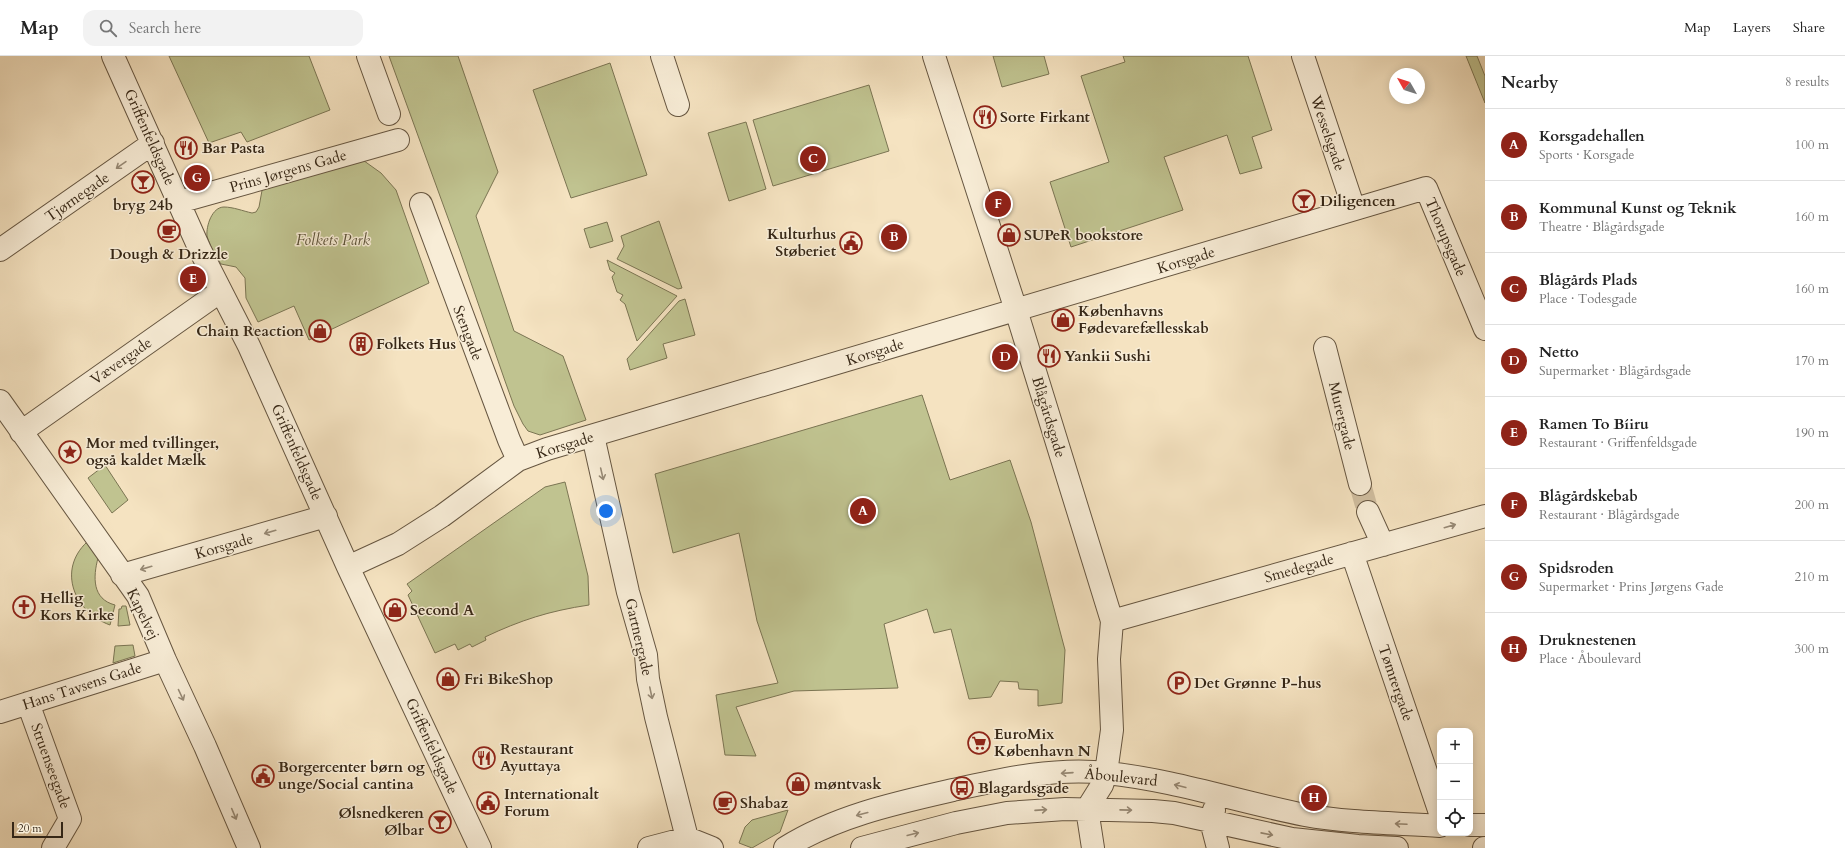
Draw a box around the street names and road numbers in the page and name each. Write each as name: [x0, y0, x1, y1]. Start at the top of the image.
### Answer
street label: Griffenfeldsgade: [120, 86, 180, 189]
street label: Wesselsgade: [1305, 92, 1350, 174]
street label: Prins Jørgens Gade: [227, 145, 349, 197]
street label: Tjørnegade: [41, 167, 113, 226]
street label: Thorupsgade: [1420, 195, 1472, 280]
street label: Korsgade: [1155, 242, 1218, 278]
street label: Stengade: [448, 303, 488, 363]
street label: Vævergade: [86, 332, 156, 389]
street label: Korsgade: [844, 334, 907, 370]
street label: Blågårdsgade: [1027, 374, 1071, 460]
street label: Murergade: [1324, 380, 1360, 452]
street label: Griffenfeldsgade: [267, 401, 327, 504]
street label: Korsgade: [534, 427, 597, 463]
street label: Korsgade: [193, 528, 256, 564]
street label: Smedegade: [1262, 548, 1336, 587]
street label: Kapelvej: [122, 585, 164, 643]
street label: Gartnergade: [620, 596, 658, 678]
street label: Tømrergade: [1374, 642, 1418, 724]
street label: Hans Tavsens Gade: [20, 657, 144, 715]
street label: Griffenfeldsgade: [401, 695, 463, 797]
street label: Struenseegade: [26, 720, 76, 812]
street label: Åboulevard: [1084, 763, 1158, 791]

